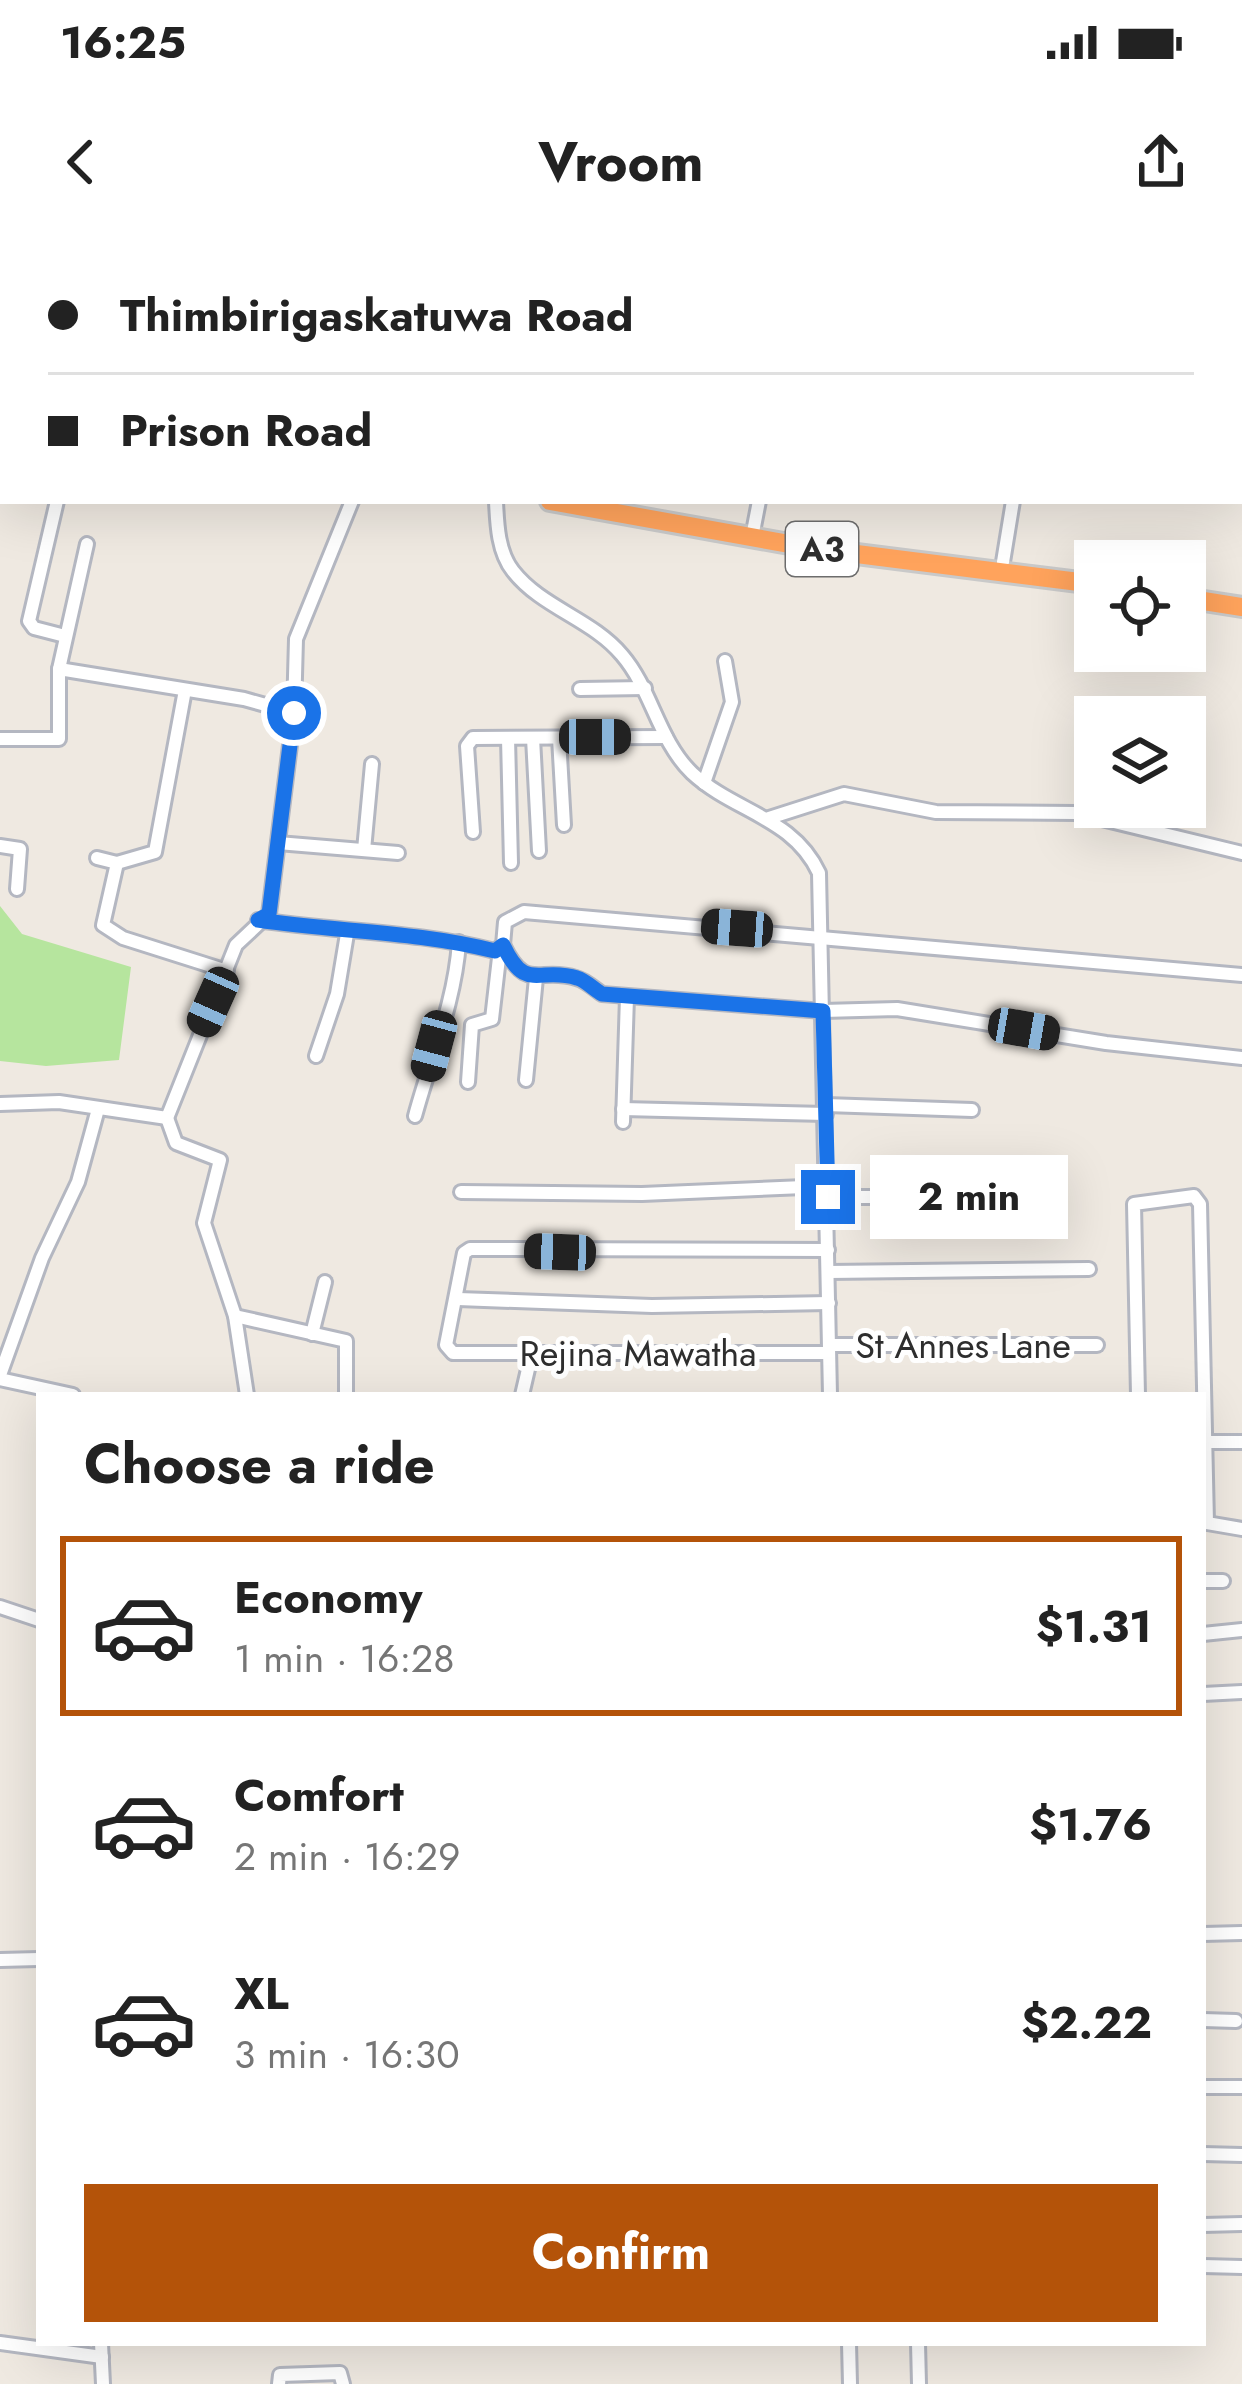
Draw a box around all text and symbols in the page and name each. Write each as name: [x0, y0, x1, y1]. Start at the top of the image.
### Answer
text: 16:25: [60, 10, 186, 75]
text: Vroom: [538, 123, 704, 201]
icon: back: [48, 129, 114, 195]
icon: share: [1128, 129, 1194, 195]
text: Thimbirigaskatuwa Road: [120, 283, 634, 348]
text: Prison Road: [120, 398, 372, 463]
road number: A3: [786, 522, 858, 576]
map controls: [1074, 540, 1206, 828]
button: locate: [1074, 540, 1206, 672]
route start: [267, 686, 321, 740]
button: layers: [1074, 696, 1206, 828]
car: [559, 719, 631, 755]
car: [700, 908, 774, 948]
car: [182, 962, 244, 1042]
car: [985, 1005, 1063, 1053]
car: [407, 1007, 461, 1085]
callout: 2 min: [870, 1155, 1068, 1239]
text: 2 min: [918, 1168, 1020, 1225]
route end: [801, 1170, 855, 1224]
car: [523, 1233, 597, 1271]
street label: St Annes Lane: [855, 1319, 1071, 1371]
street label: Rejina Mawatha: [519, 1327, 757, 1379]
text: Choose a ride: [84, 1425, 435, 1503]
text: Economy: [234, 1565, 422, 1630]
icon: car: [90, 1572, 198, 1680]
text: $1.31: [1036, 1594, 1152, 1659]
text: 1 min · 16:28: [234, 1630, 455, 1687]
text: Comfort: [234, 1763, 404, 1828]
icon: car: [90, 1770, 198, 1878]
text: $1.76: [1029, 1792, 1152, 1857]
text: 2 min · 16:29: [234, 1828, 460, 1885]
text: XL: [234, 1961, 289, 2026]
icon: car: [90, 1968, 198, 2076]
text: $2.22: [1021, 1990, 1152, 2055]
text: 3 min · 16:30: [234, 2026, 460, 2083]
button: Confirm: [84, 2184, 1158, 2322]

